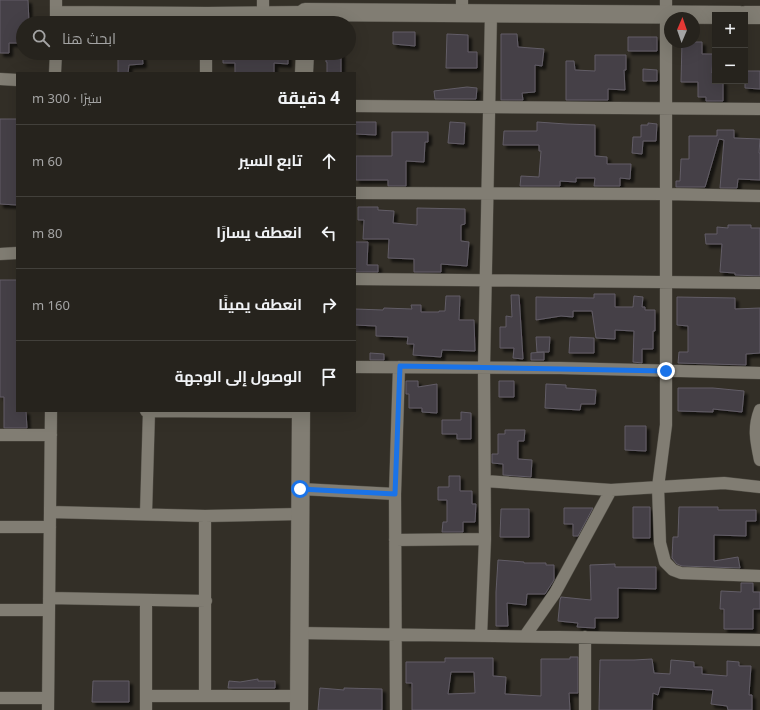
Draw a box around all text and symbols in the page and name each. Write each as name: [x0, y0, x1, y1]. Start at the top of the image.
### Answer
north arrow: [664, 12, 700, 48]
map controls: [712, 12, 748, 84]
button: +: [712, 12, 748, 48]
search box: [16, 16, 356, 60]
icon: search: [30, 27, 52, 49]
text: ابحث هنا: [62, 28, 116, 48]
button: −: [712, 48, 748, 84]
text: 4 دقيقة: [278, 86, 340, 109]
text: سيرًا · 300 m: [32, 89, 102, 107]
text: تابع السير: [238, 150, 302, 170]
icon: ahead: [318, 150, 340, 172]
text: 60 m: [32, 152, 62, 170]
text: انعطف يسارًا: [216, 222, 302, 242]
icon: left: [318, 222, 340, 244]
text: 80 m: [32, 224, 62, 242]
text: انعطف يمينًا: [218, 294, 302, 314]
icon: right: [318, 294, 340, 316]
text: 160 m: [32, 296, 70, 314]
route end: [657, 362, 675, 380]
text: الوصول إلى الوجهة: [175, 366, 302, 386]
icon: arrive: [318, 366, 340, 388]
route start: [291, 480, 309, 498]

